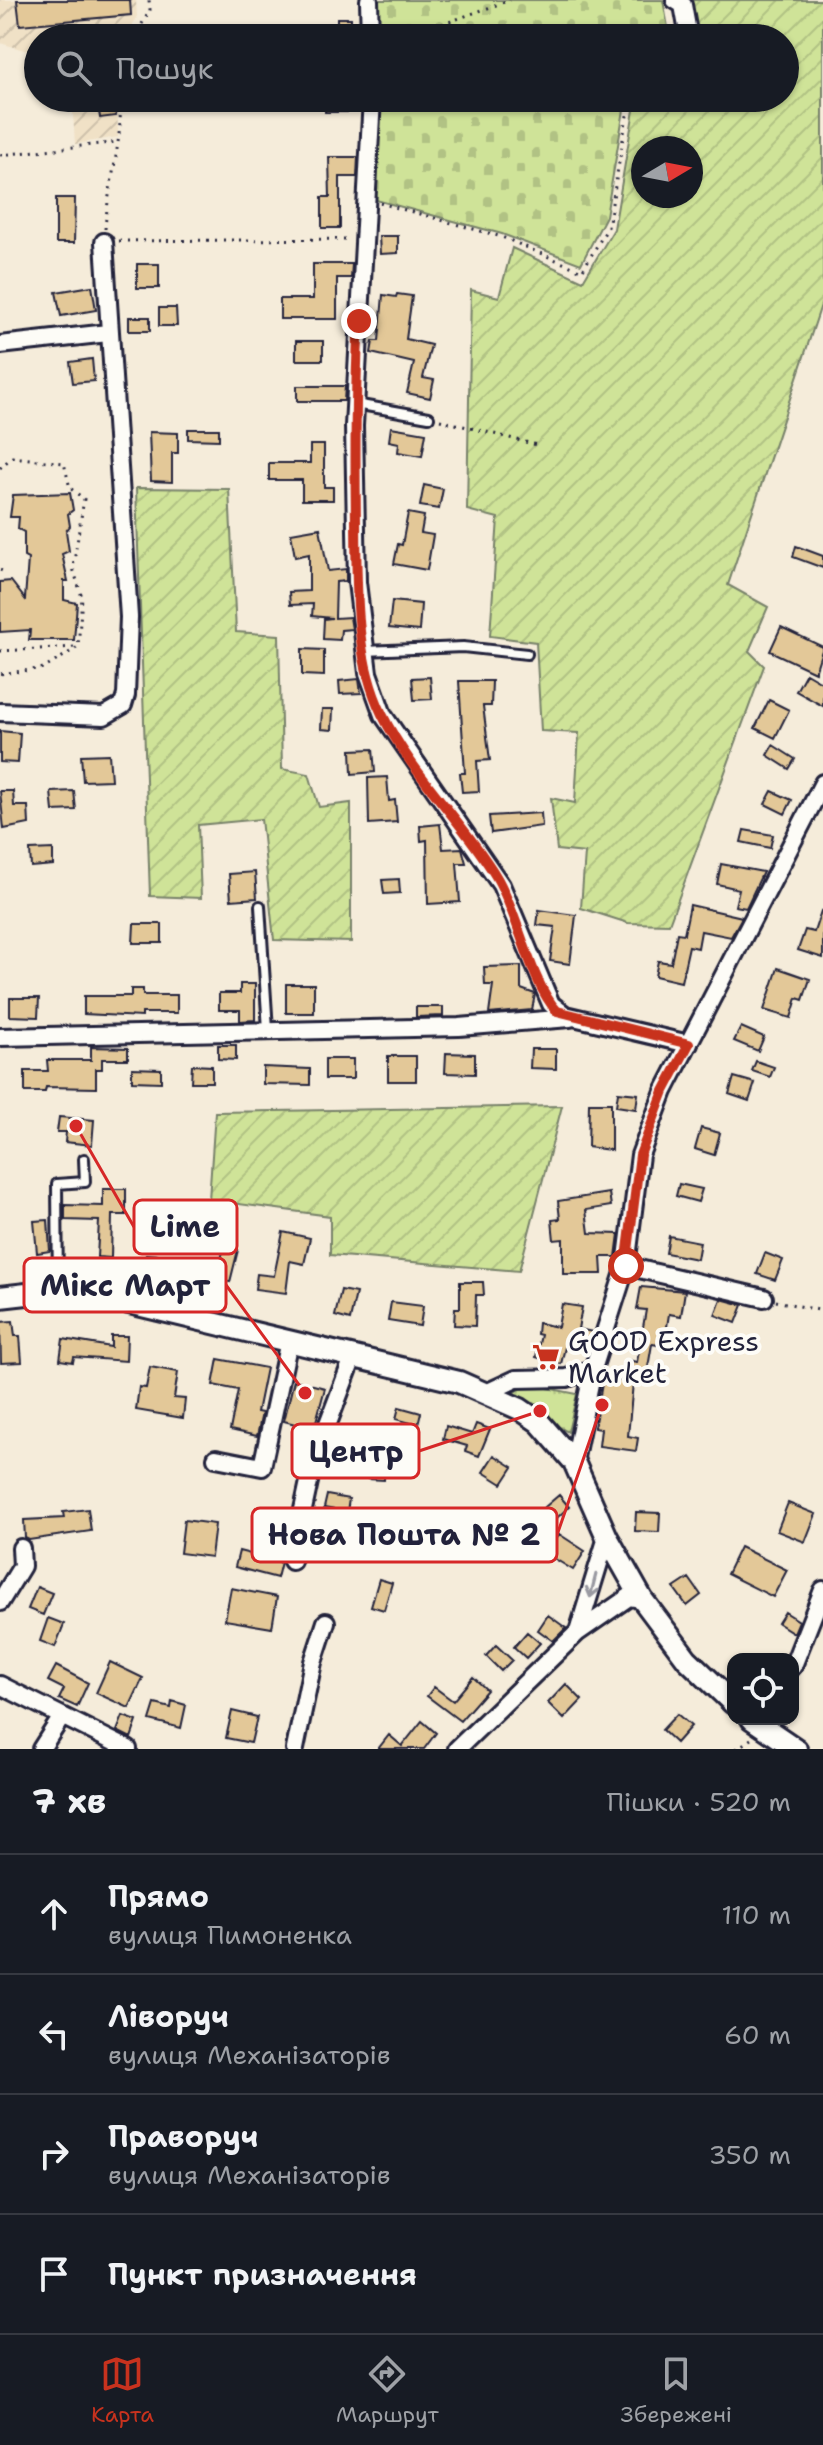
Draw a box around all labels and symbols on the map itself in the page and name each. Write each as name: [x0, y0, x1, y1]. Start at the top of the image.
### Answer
north arrow: [631, 136, 703, 208]
route end: [341, 303, 377, 339]
callout: Lime: [134, 1200, 237, 1254]
text: Lime: [150, 1206, 220, 1247]
route start: [608, 1248, 644, 1284]
callout: Мікс Март: [24, 1258, 226, 1312]
text: Мікс Март: [40, 1265, 210, 1306]
place label: GOOD Express Market: [568, 1322, 759, 1392]
supermarket icon: GOOD Express Market: [531, 1342, 561, 1372]
callout: Центр: [292, 1424, 419, 1478]
text: Центр: [309, 1431, 403, 1472]
callout: Нова Пошта № 2: [252, 1508, 557, 1562]
text: Нова Пошта № 2: [268, 1514, 540, 1555]
one-way arrow: [584, 1572, 599, 1598]

